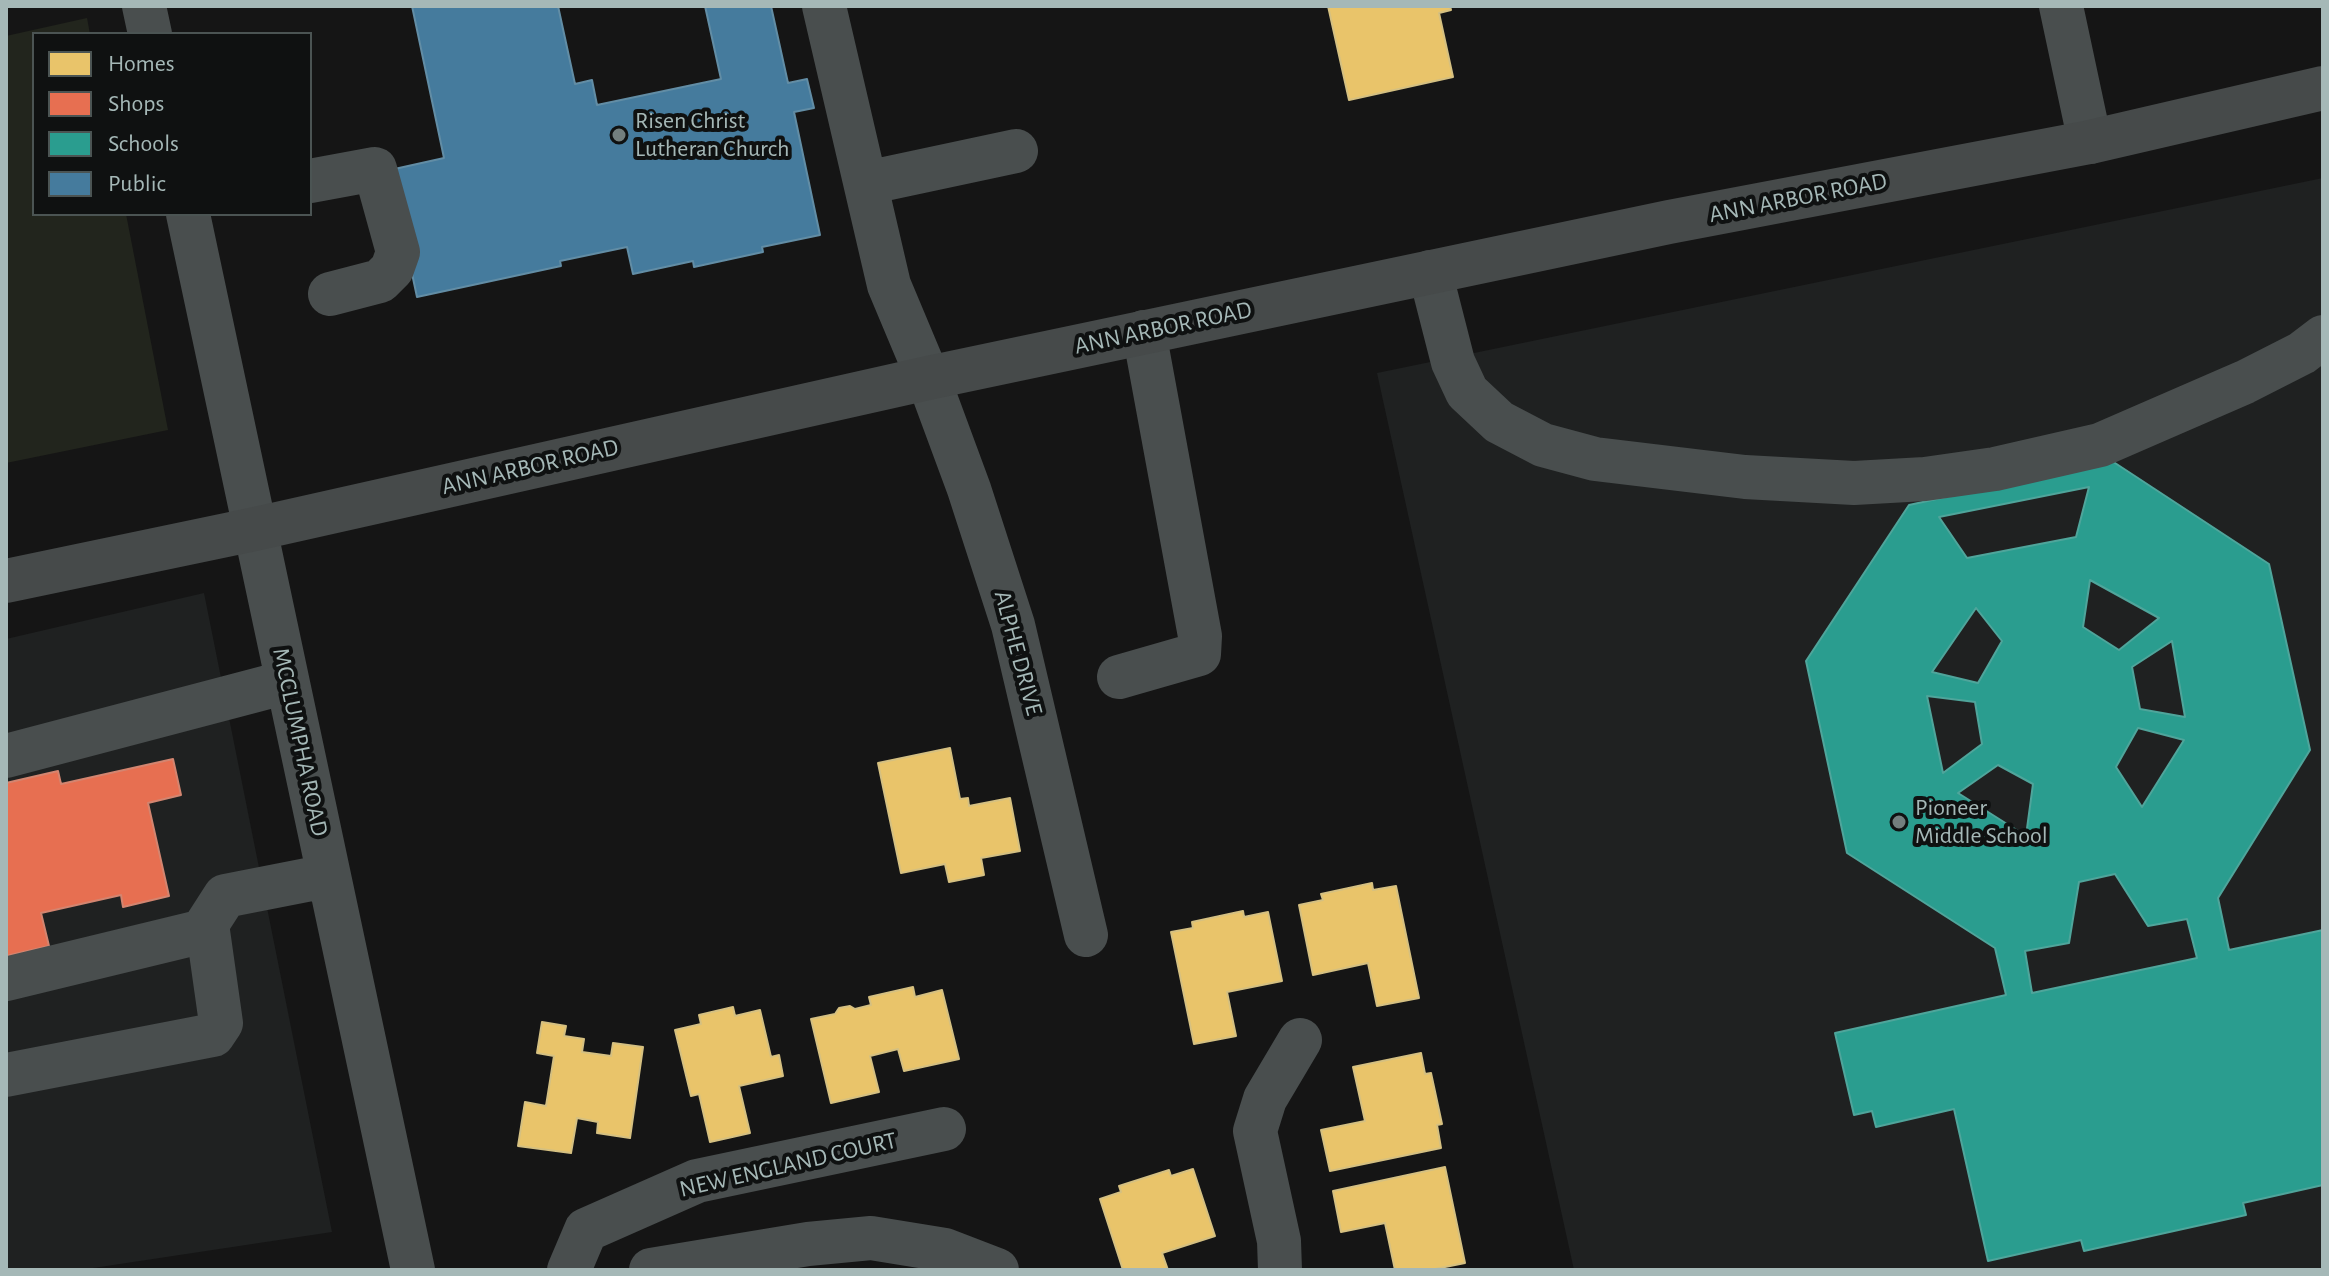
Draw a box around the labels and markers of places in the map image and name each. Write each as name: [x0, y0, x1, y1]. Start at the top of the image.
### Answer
place label: Risen Christ Lutheran Church: [635, 107, 790, 163]
marker: Risen Christ Lutheran Church: [610, 126, 628, 144]
place label: Pioneer Middle School: [1915, 794, 2048, 850]
marker: Pioneer Middle School: [1890, 813, 1908, 831]

